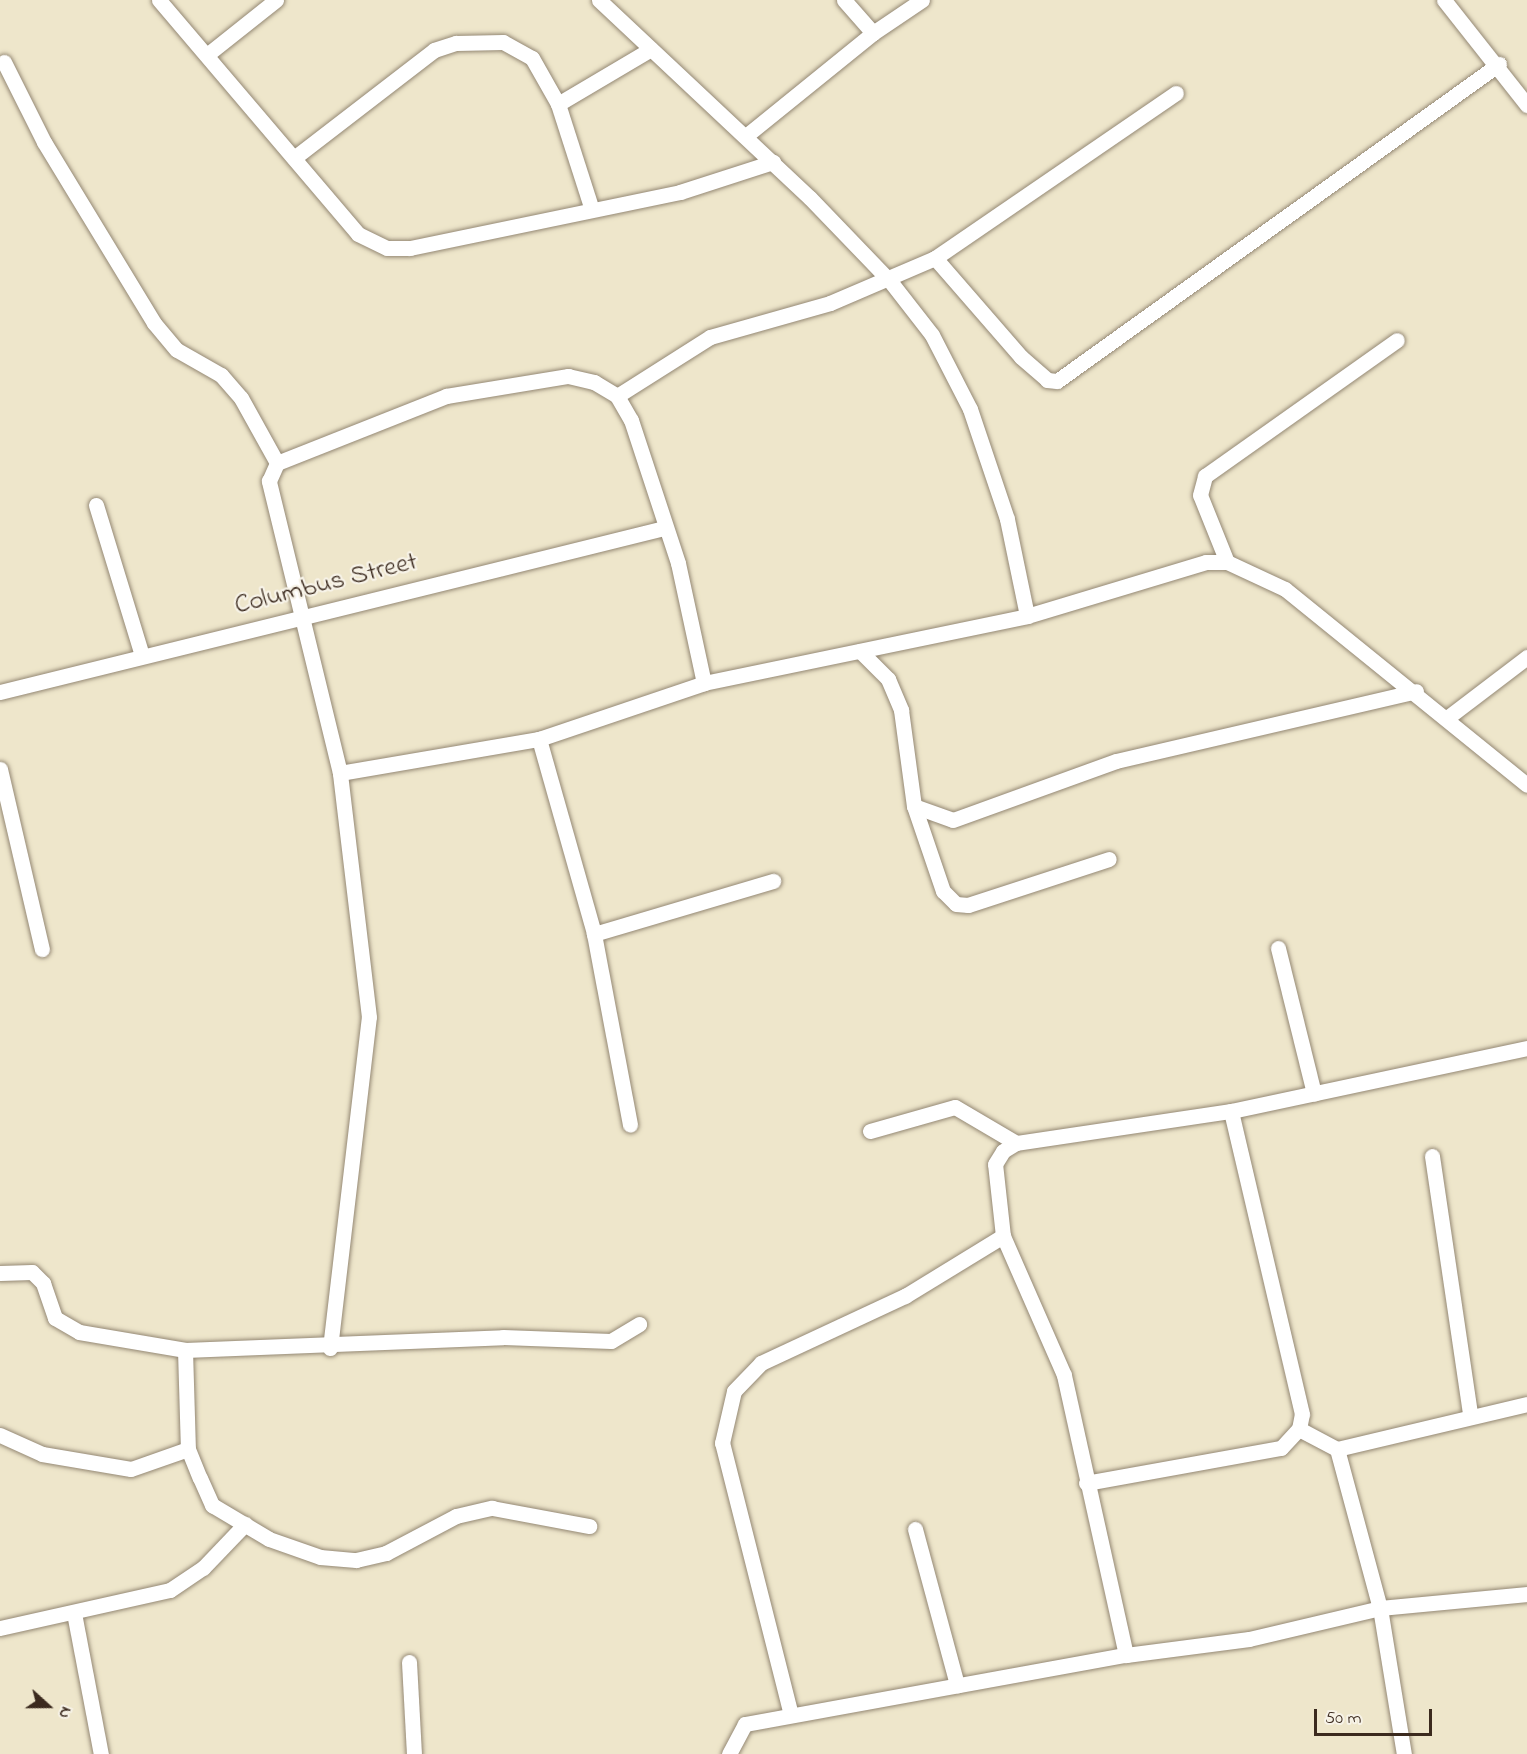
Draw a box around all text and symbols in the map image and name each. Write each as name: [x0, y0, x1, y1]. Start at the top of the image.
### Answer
street label: Columbus Street: [231, 546, 421, 622]
north arrow: [18, 1676, 78, 1736]
scale bar: [1317, 1697, 1436, 1735]
text: N: [52, 1703, 78, 1722]
text: 50 m: [1325, 1706, 1362, 1732]

